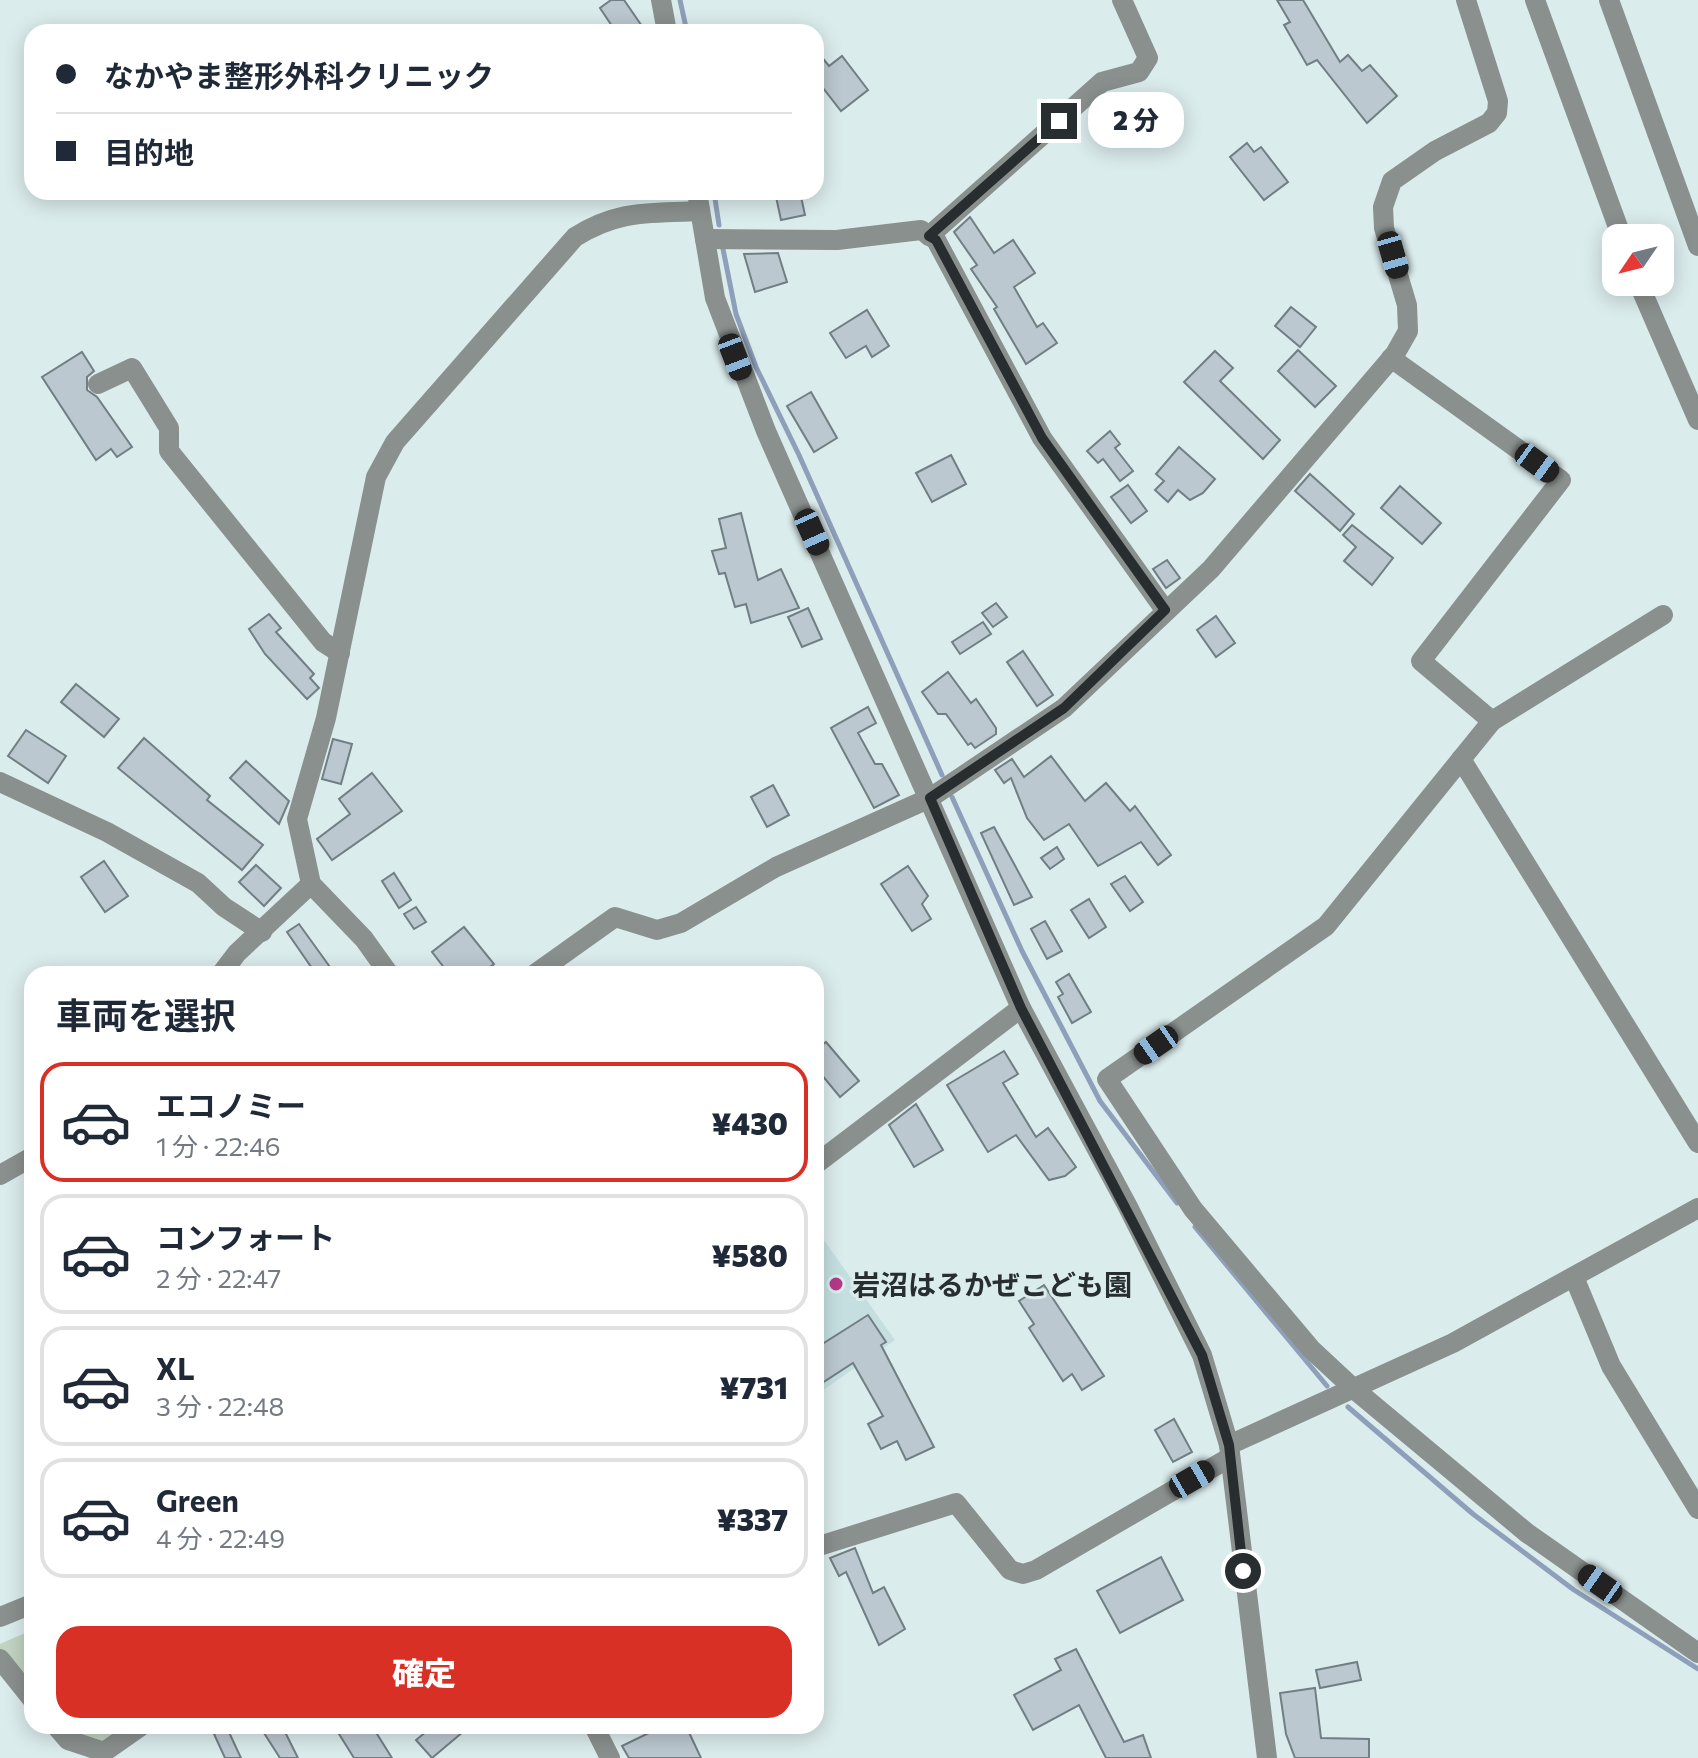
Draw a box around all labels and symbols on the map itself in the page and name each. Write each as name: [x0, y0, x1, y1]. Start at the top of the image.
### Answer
callout: 2 分: [1087, 93, 1183, 149]
route end: [1041, 103, 1077, 139]
north arrow: [1602, 224, 1674, 296]
car: [1375, 229, 1411, 281]
car: [715, 330, 755, 384]
car: [1511, 439, 1563, 487]
car: [791, 505, 833, 559]
car: [1129, 1021, 1183, 1069]
place label: 岩沼はるかぜこども園: [852, 1267, 1132, 1301]
marker: 岩沼はるかぜこども園: [827, 1275, 845, 1293]
car: [1165, 1457, 1219, 1501]
route start: [1225, 1553, 1261, 1589]
car: [1573, 1560, 1627, 1608]

